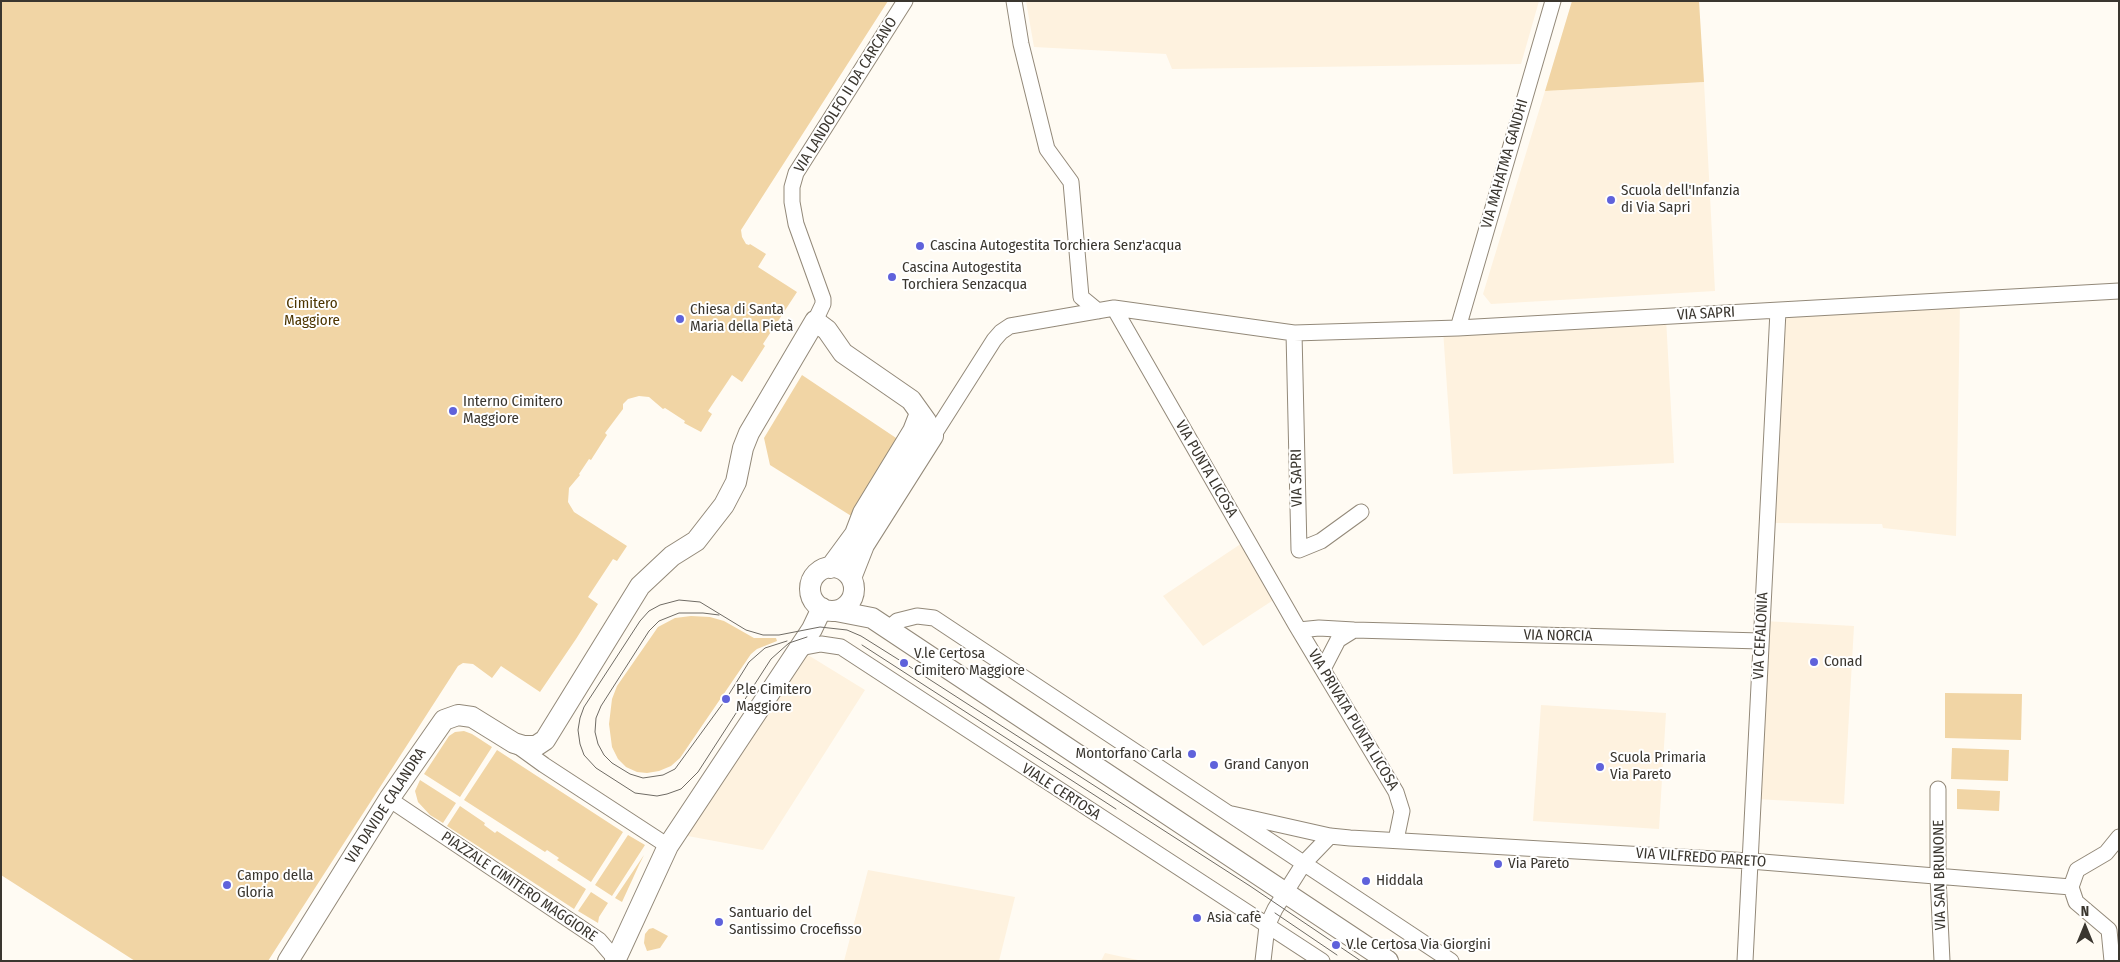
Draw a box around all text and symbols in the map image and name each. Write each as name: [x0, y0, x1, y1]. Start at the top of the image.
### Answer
street label: VIA LANDOLFO II DA CARCANO: [791, 14, 901, 176]
street label: VIA MAHATMA GANDHI: [1478, 97, 1532, 231]
place label: Scuola dell'Infanzia di Via Sapri: [1621, 182, 1740, 217]
marker: Scuola dell'Infanzia di Via Sapri: [1605, 194, 1617, 206]
place label: Cascina Autogestita Torchiera Senz'acqua: [930, 237, 1182, 255]
marker: Cascina Autogestita Torchiera Senz'acqua: [914, 240, 926, 252]
place label: Cascina Autogestita Torchiera Senzacqua: [902, 259, 1027, 294]
marker: Cascina Autogestita Torchiera Senzacqua: [886, 271, 898, 283]
park label: Cimitero Maggiore: [284, 295, 340, 330]
place label: Chiesa di Santa Maria della Pietà: [690, 301, 793, 336]
street label: VIA SAPRI: [1676, 303, 1736, 325]
marker: Chiesa di Santa Maria della Pietà: [674, 313, 686, 325]
place label: Interno Cimitero Maggiore: [463, 393, 563, 428]
marker: Interno Cimitero Maggiore: [447, 405, 459, 417]
street label: VIA PUNTA LICOSA: [1171, 417, 1241, 521]
street label: VIA SAPRI: [1287, 449, 1307, 507]
street label: VIA CEFALONIA: [1750, 592, 1772, 680]
street label: VIA NORCIA: [1523, 626, 1593, 646]
place label: V.le Certosa Cimitero Maggiore: [914, 645, 1025, 680]
street label: VIA PRIVATA PUNTA LICOSA: [1304, 646, 1402, 794]
place label: Conad: [1824, 653, 1863, 671]
marker: Conad: [1808, 656, 1820, 668]
marker: V.le Certosa Cimitero Maggiore: [898, 657, 910, 669]
place label: P.le Cimitero Maggiore: [736, 681, 812, 716]
marker: P.le Cimitero Maggiore: [720, 693, 732, 705]
street label: VIA DAVIDE CALANDRA: [342, 745, 430, 867]
place label: Montorfano Carla: [1076, 745, 1182, 763]
marker: Montorfano Carla: [1186, 748, 1198, 760]
place label: Scuola Primaria Via Pareto: [1610, 749, 1706, 784]
place label: Grand Canyon: [1224, 756, 1309, 774]
marker: Grand Canyon: [1208, 759, 1220, 771]
street label: VIALE CERTOSA: [1018, 760, 1104, 824]
marker: Scuola Primaria Via Pareto: [1594, 761, 1606, 773]
street label: VIA SAN BRUNONE: [1930, 820, 1950, 930]
street label: PIAZZALE CIMITERO MAGGIORE: [438, 828, 600, 946]
street label: VIA VILFREDO PARETO: [1635, 844, 1767, 872]
place label: Via Pareto: [1508, 855, 1569, 873]
marker: Via Pareto: [1492, 858, 1504, 870]
place label: Campo della Gloria: [237, 867, 313, 902]
place label: Hiddala: [1376, 872, 1423, 890]
marker: Hiddala: [1360, 875, 1372, 887]
marker: Campo della Gloria: [221, 879, 233, 891]
north arrow: [2060, 902, 2110, 952]
text: N: [2081, 903, 2089, 920]
place label: Santuario del Santissimo Crocefisso: [729, 904, 862, 939]
place label: Asia cafè: [1207, 909, 1261, 927]
marker: Asia cafè: [1191, 912, 1203, 924]
marker: Santuario del Santissimo Crocefisso: [713, 916, 725, 928]
place label: V.le Certosa Via Giorgini: [1346, 936, 1491, 954]
marker: V.le Certosa Via Giorgini: [1330, 939, 1342, 951]

